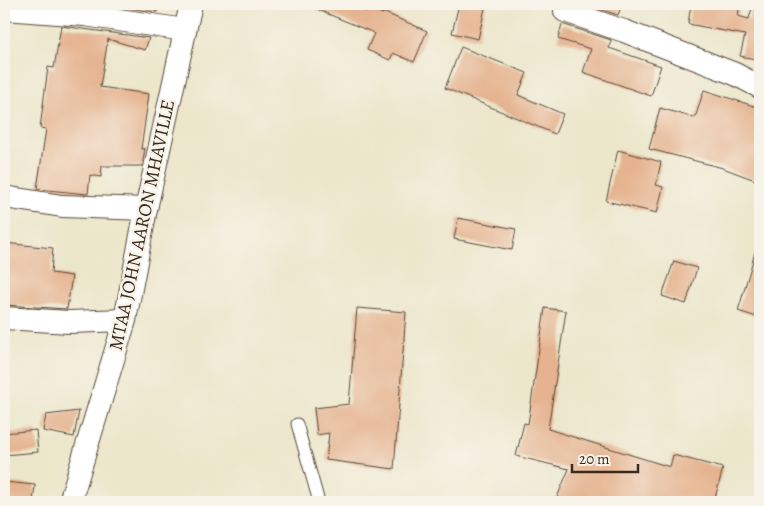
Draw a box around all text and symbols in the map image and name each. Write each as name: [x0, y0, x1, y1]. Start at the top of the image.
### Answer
street label: MTAA JOHN AARON MHAVILLE: [103, 97, 181, 353]
scale bar: [572, 441, 638, 473]
text: 20 m: [579, 449, 610, 469]

